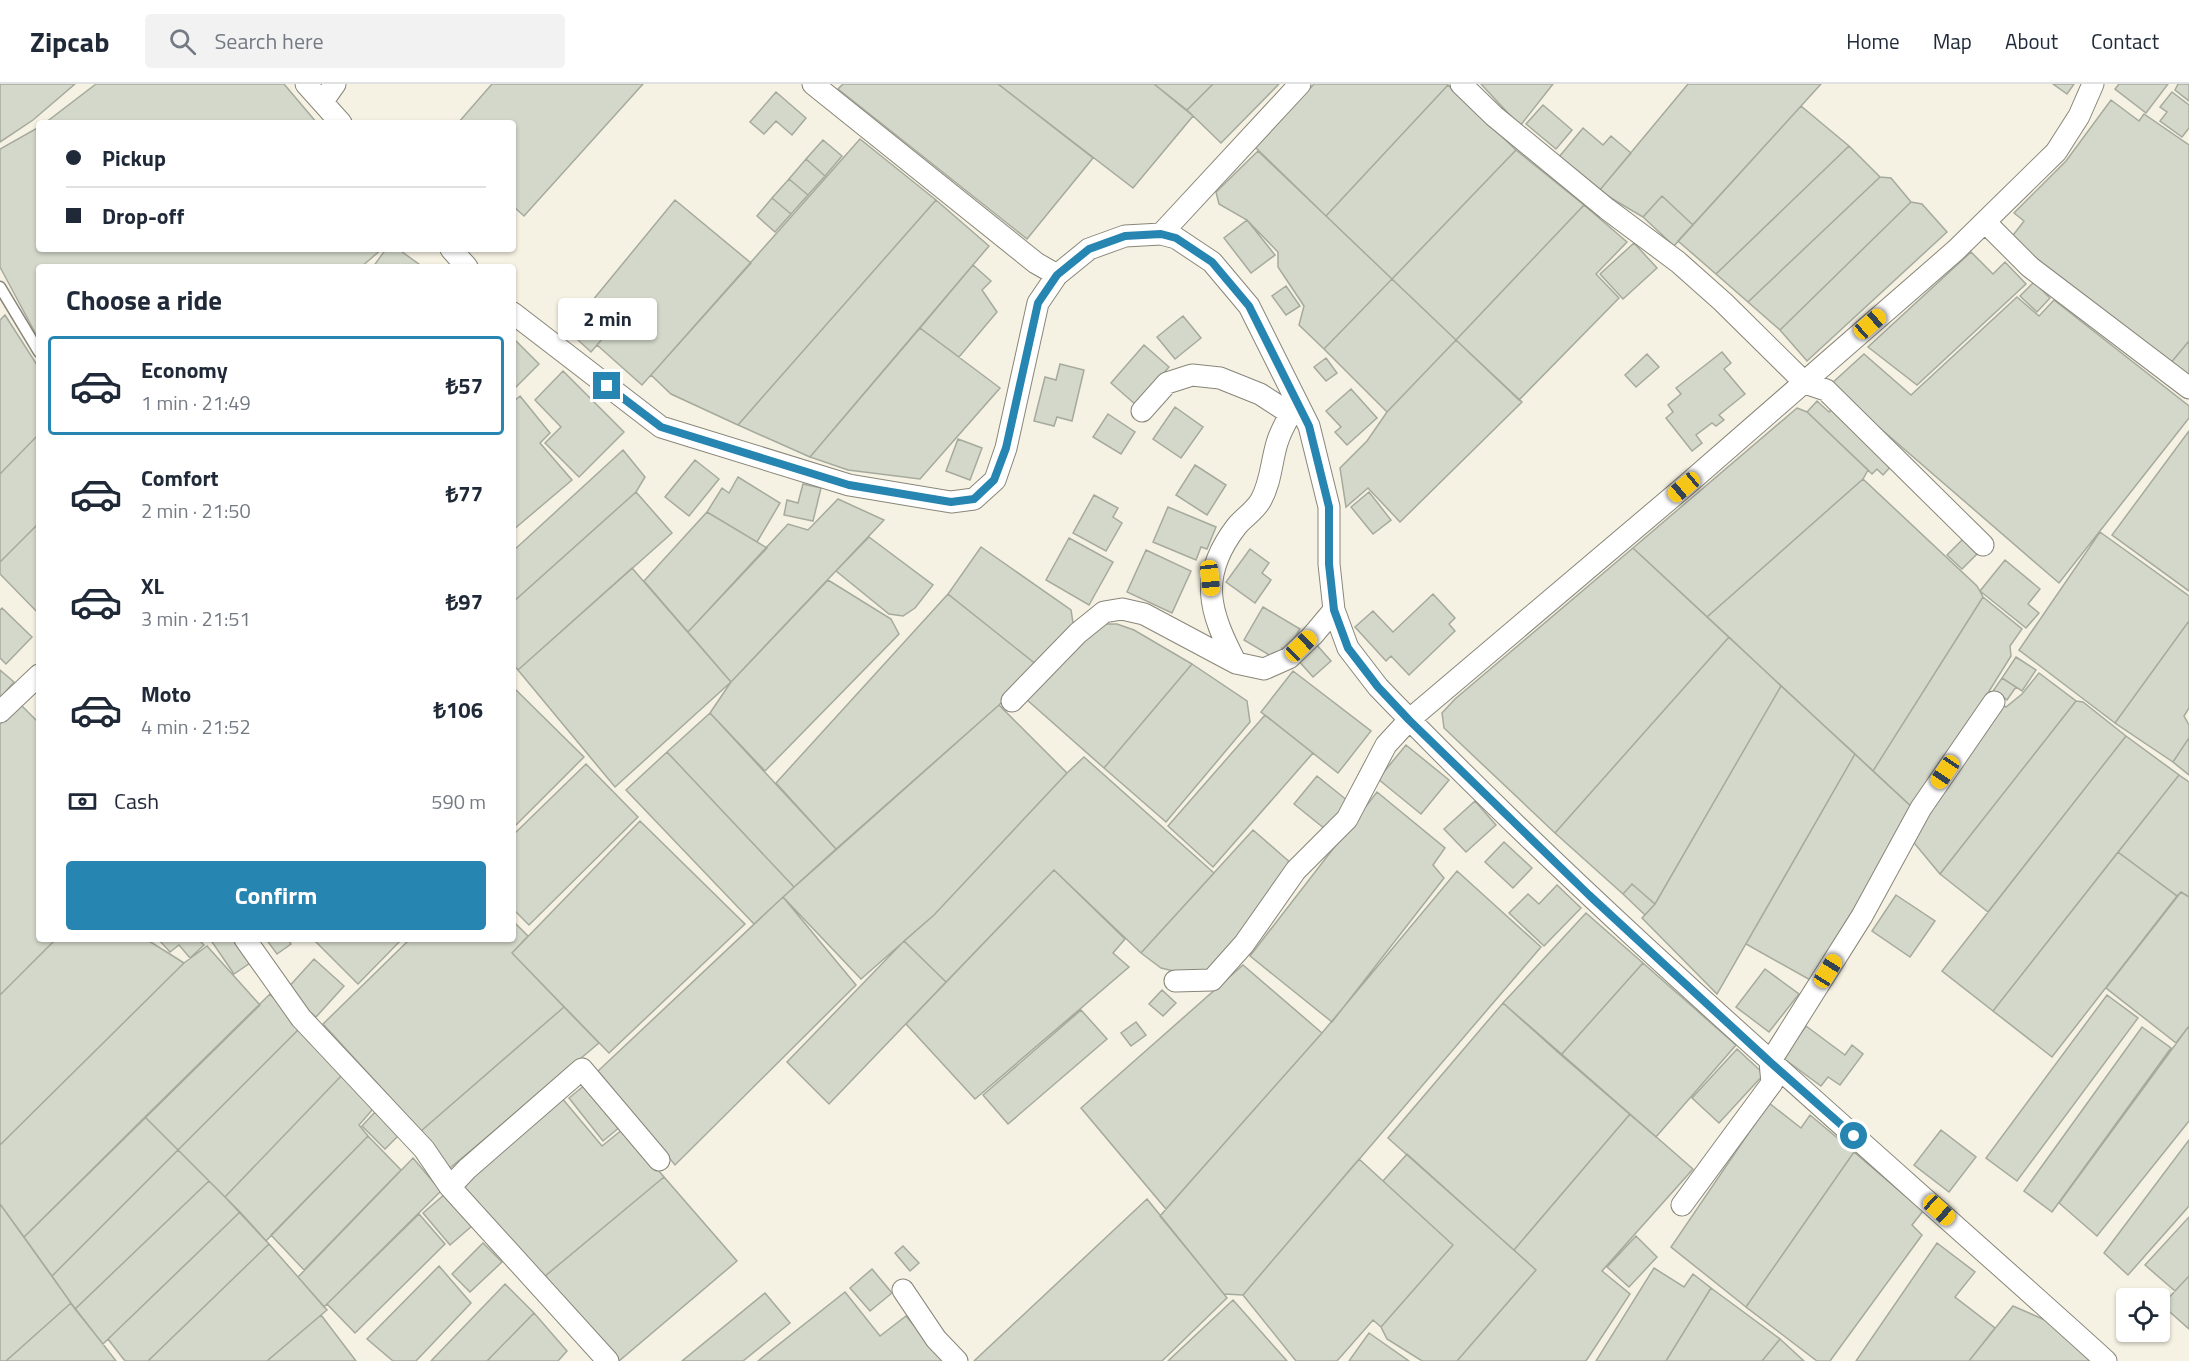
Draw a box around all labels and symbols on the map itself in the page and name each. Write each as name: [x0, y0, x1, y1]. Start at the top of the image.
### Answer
callout: 2 min: [558, 299, 656, 341]
car: [1851, 305, 1889, 343]
route end: [593, 372, 620, 399]
car: [1664, 469, 1704, 505]
car: [1199, 559, 1221, 597]
car: [1282, 627, 1320, 665]
car: [1927, 752, 1963, 792]
car: [1811, 951, 1845, 991]
route start: [1840, 1122, 1867, 1149]
car: [1920, 1191, 1958, 1229]

